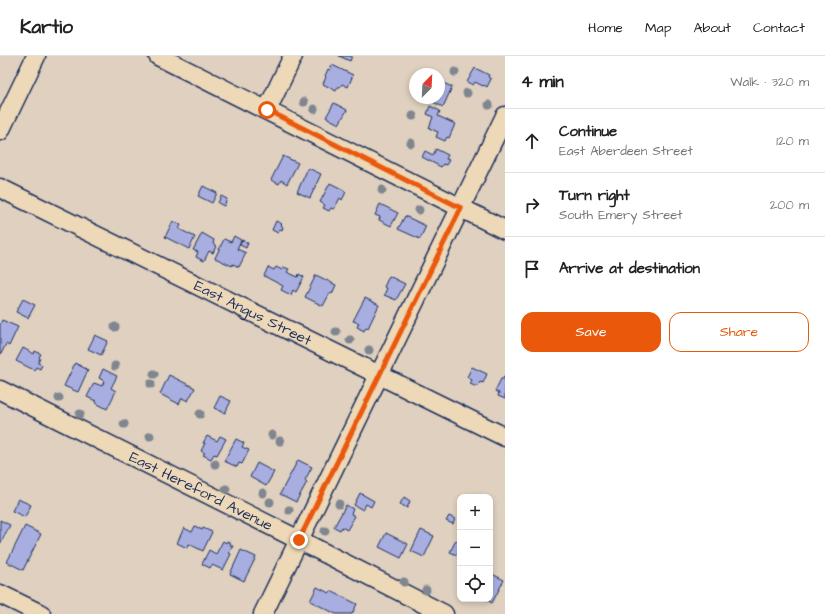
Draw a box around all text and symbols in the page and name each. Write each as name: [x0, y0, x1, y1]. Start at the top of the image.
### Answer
text: Kartio: [20, 14, 73, 41]
text: Home: [588, 18, 623, 38]
text: Map: [645, 18, 671, 38]
text: About: [693, 18, 731, 38]
text: Contact: [753, 18, 805, 38]
north arrow: [409, 68, 445, 104]
text: 4 min: [521, 70, 564, 94]
text: Walk · 320 m: [730, 73, 809, 91]
route start: [258, 101, 276, 119]
text: Continue: [559, 121, 617, 142]
icon: ahead: [521, 130, 543, 152]
text: 120 m: [776, 132, 809, 150]
text: East Aberdeen Street: [559, 142, 693, 160]
text: Turn right: [559, 185, 630, 206]
icon: right: [521, 194, 543, 216]
text: 200 m: [770, 196, 809, 214]
text: South Emery Street: [559, 206, 683, 224]
icon: arrive: [521, 258, 543, 280]
text: Arrive at destination: [559, 258, 700, 279]
street label: East Angus Street: [191, 275, 315, 351]
button: Save: [521, 312, 661, 352]
button: Share: [669, 312, 809, 352]
street label: East Hereford Avenue: [126, 446, 276, 536]
map controls: [457, 494, 493, 602]
button: +: [457, 494, 493, 530]
button: −: [457, 530, 493, 566]
route end: [290, 531, 308, 549]
button: locate: [457, 566, 493, 602]

